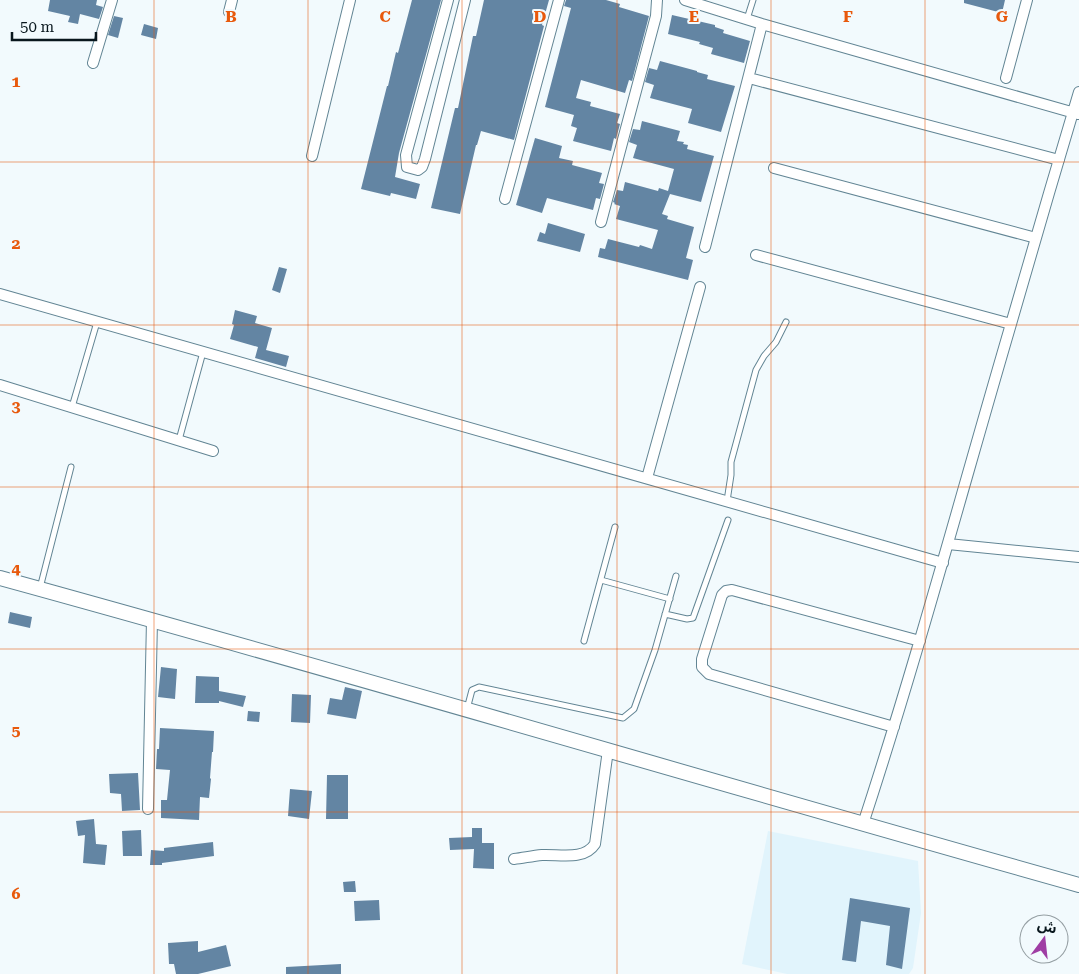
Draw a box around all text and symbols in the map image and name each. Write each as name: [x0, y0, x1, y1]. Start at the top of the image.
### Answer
text: B: [225, 7, 237, 26]
text: C: [379, 7, 391, 26]
text: D: [534, 7, 547, 26]
text: E: [689, 7, 699, 26]
text: F: [843, 7, 853, 26]
text: G: [996, 7, 1009, 26]
scale bar: [12, 10, 96, 42]
text: 50 m: [20, 18, 55, 36]
text: 1: [12, 72, 21, 91]
text: 2: [12, 234, 21, 253]
text: 3: [12, 397, 21, 416]
text: 4: [12, 559, 21, 578]
text: 5: [12, 721, 21, 740]
text: 6: [12, 884, 21, 903]
north arrow: [1019, 914, 1069, 964]
text: ش: [1036, 916, 1059, 937]

